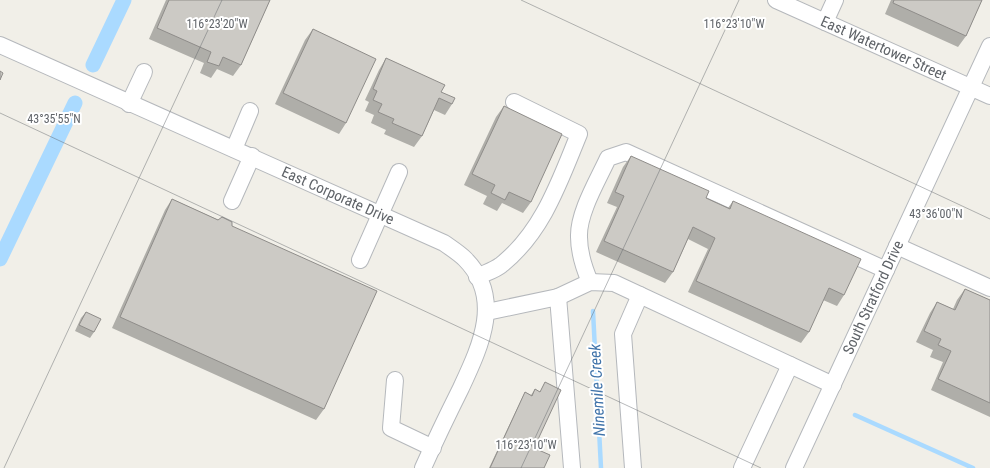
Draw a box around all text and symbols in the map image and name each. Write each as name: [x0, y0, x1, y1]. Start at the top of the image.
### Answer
street label: East Watertower Street: [818, 12, 949, 84]
text: 116°23'20"W: [186, 17, 248, 31]
text: 116°23'10"W: [703, 17, 765, 31]
text: 43°35'55"N: [27, 112, 81, 126]
street label: East Corporate Drive: [279, 163, 397, 229]
text: 43°36'00"N: [909, 207, 963, 221]
street label: South Stratford Drive: [839, 238, 907, 357]
water label: Ninemile Creek: [585, 342, 609, 437]
text: 116°23'10"W: [495, 438, 557, 452]

